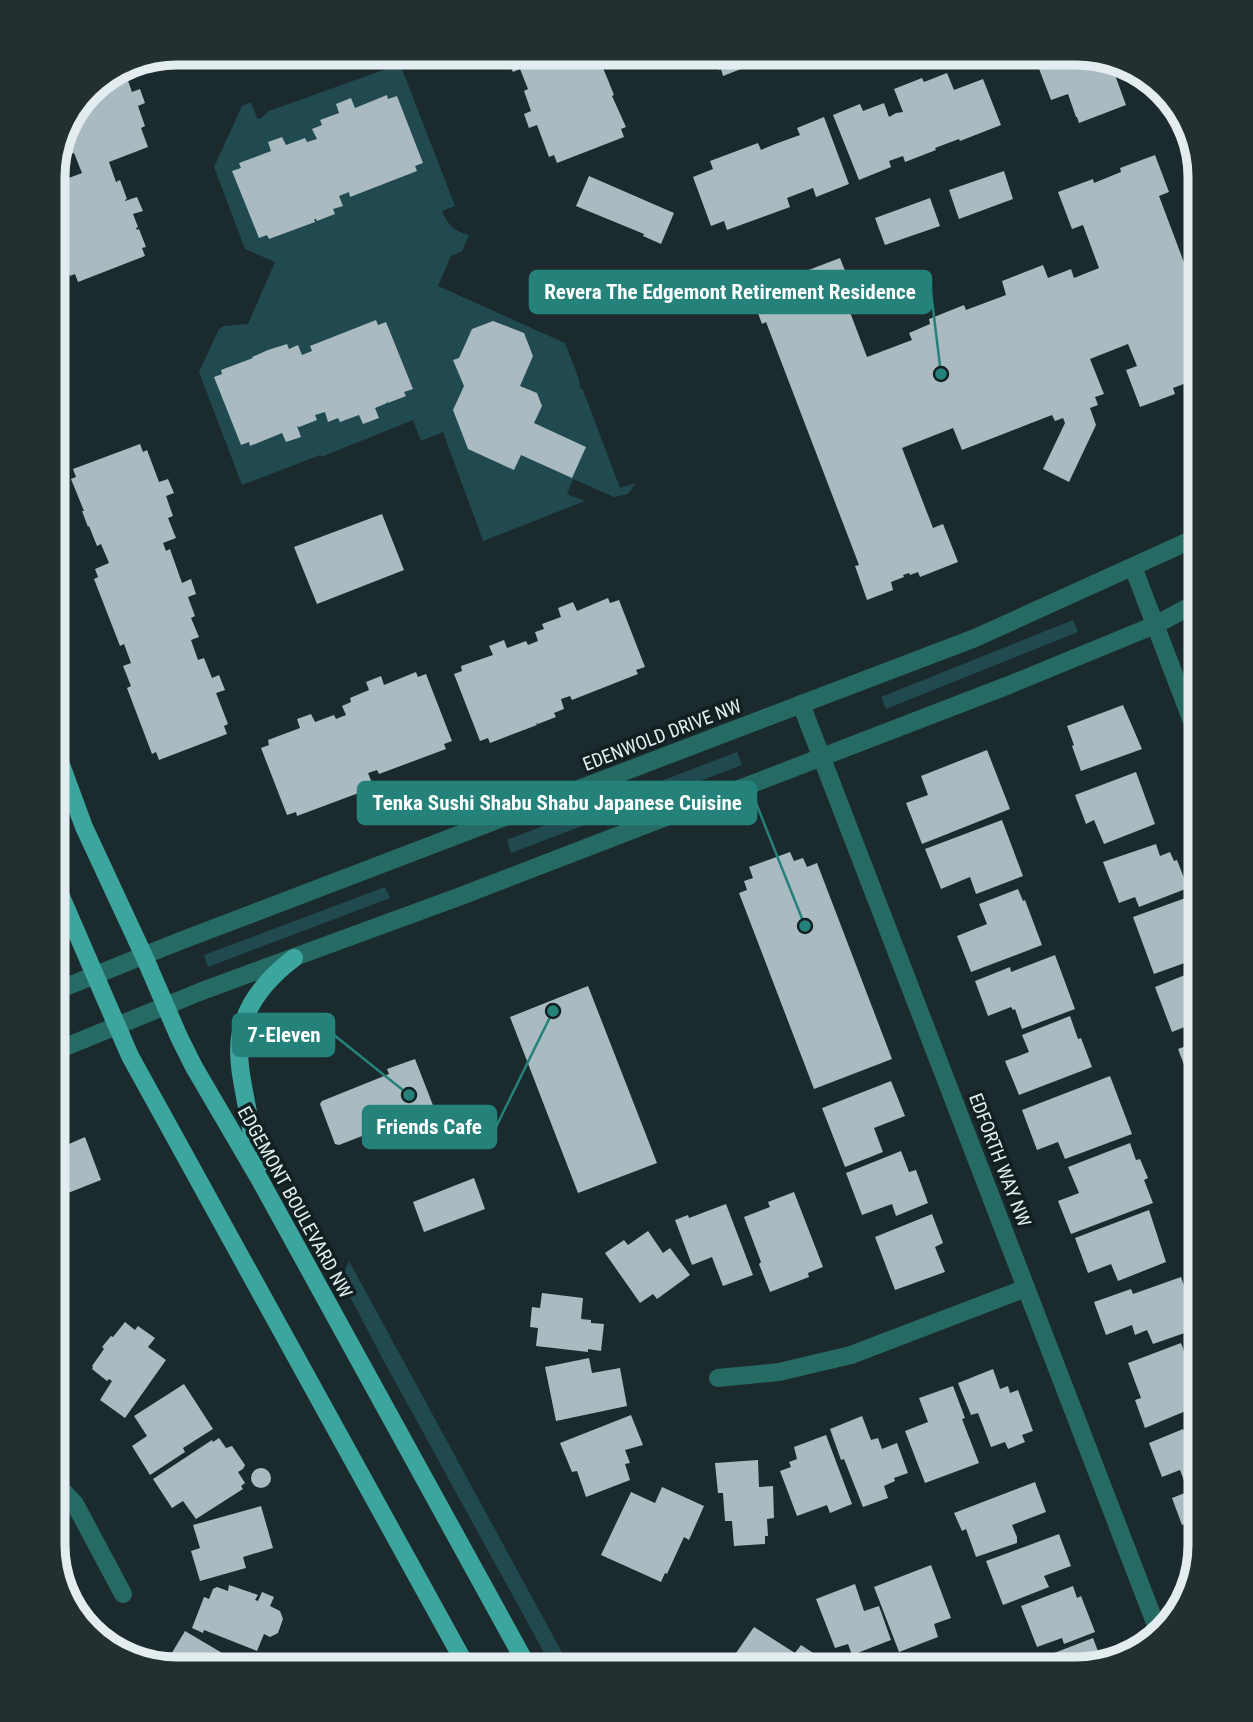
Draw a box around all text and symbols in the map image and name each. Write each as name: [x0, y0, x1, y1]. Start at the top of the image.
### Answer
callout: Revera The Edgemont Retirement Residence: [530, 271, 931, 313]
text: Revera The Edgemont Retirement Residence: [544, 280, 916, 304]
street label: EDENWOLD DRIVE NW: [579, 694, 745, 776]
callout: Tenka Sushi Shabu Shabu Japanese Cuisine: [358, 782, 756, 824]
text: Tenka Sushi Shabu Shabu Japanese Cuisine: [372, 791, 742, 815]
callout: 7-Eleven: [233, 1014, 334, 1056]
text: 7-Eleven: [247, 1023, 321, 1047]
street label: EDFORTH WAY NW: [964, 1090, 1036, 1230]
street label: EDGEMONT BOULEVARD NW: [233, 1102, 357, 1302]
callout: Friends Cafe: [363, 1106, 496, 1148]
text: Friends Cafe: [376, 1115, 482, 1139]

